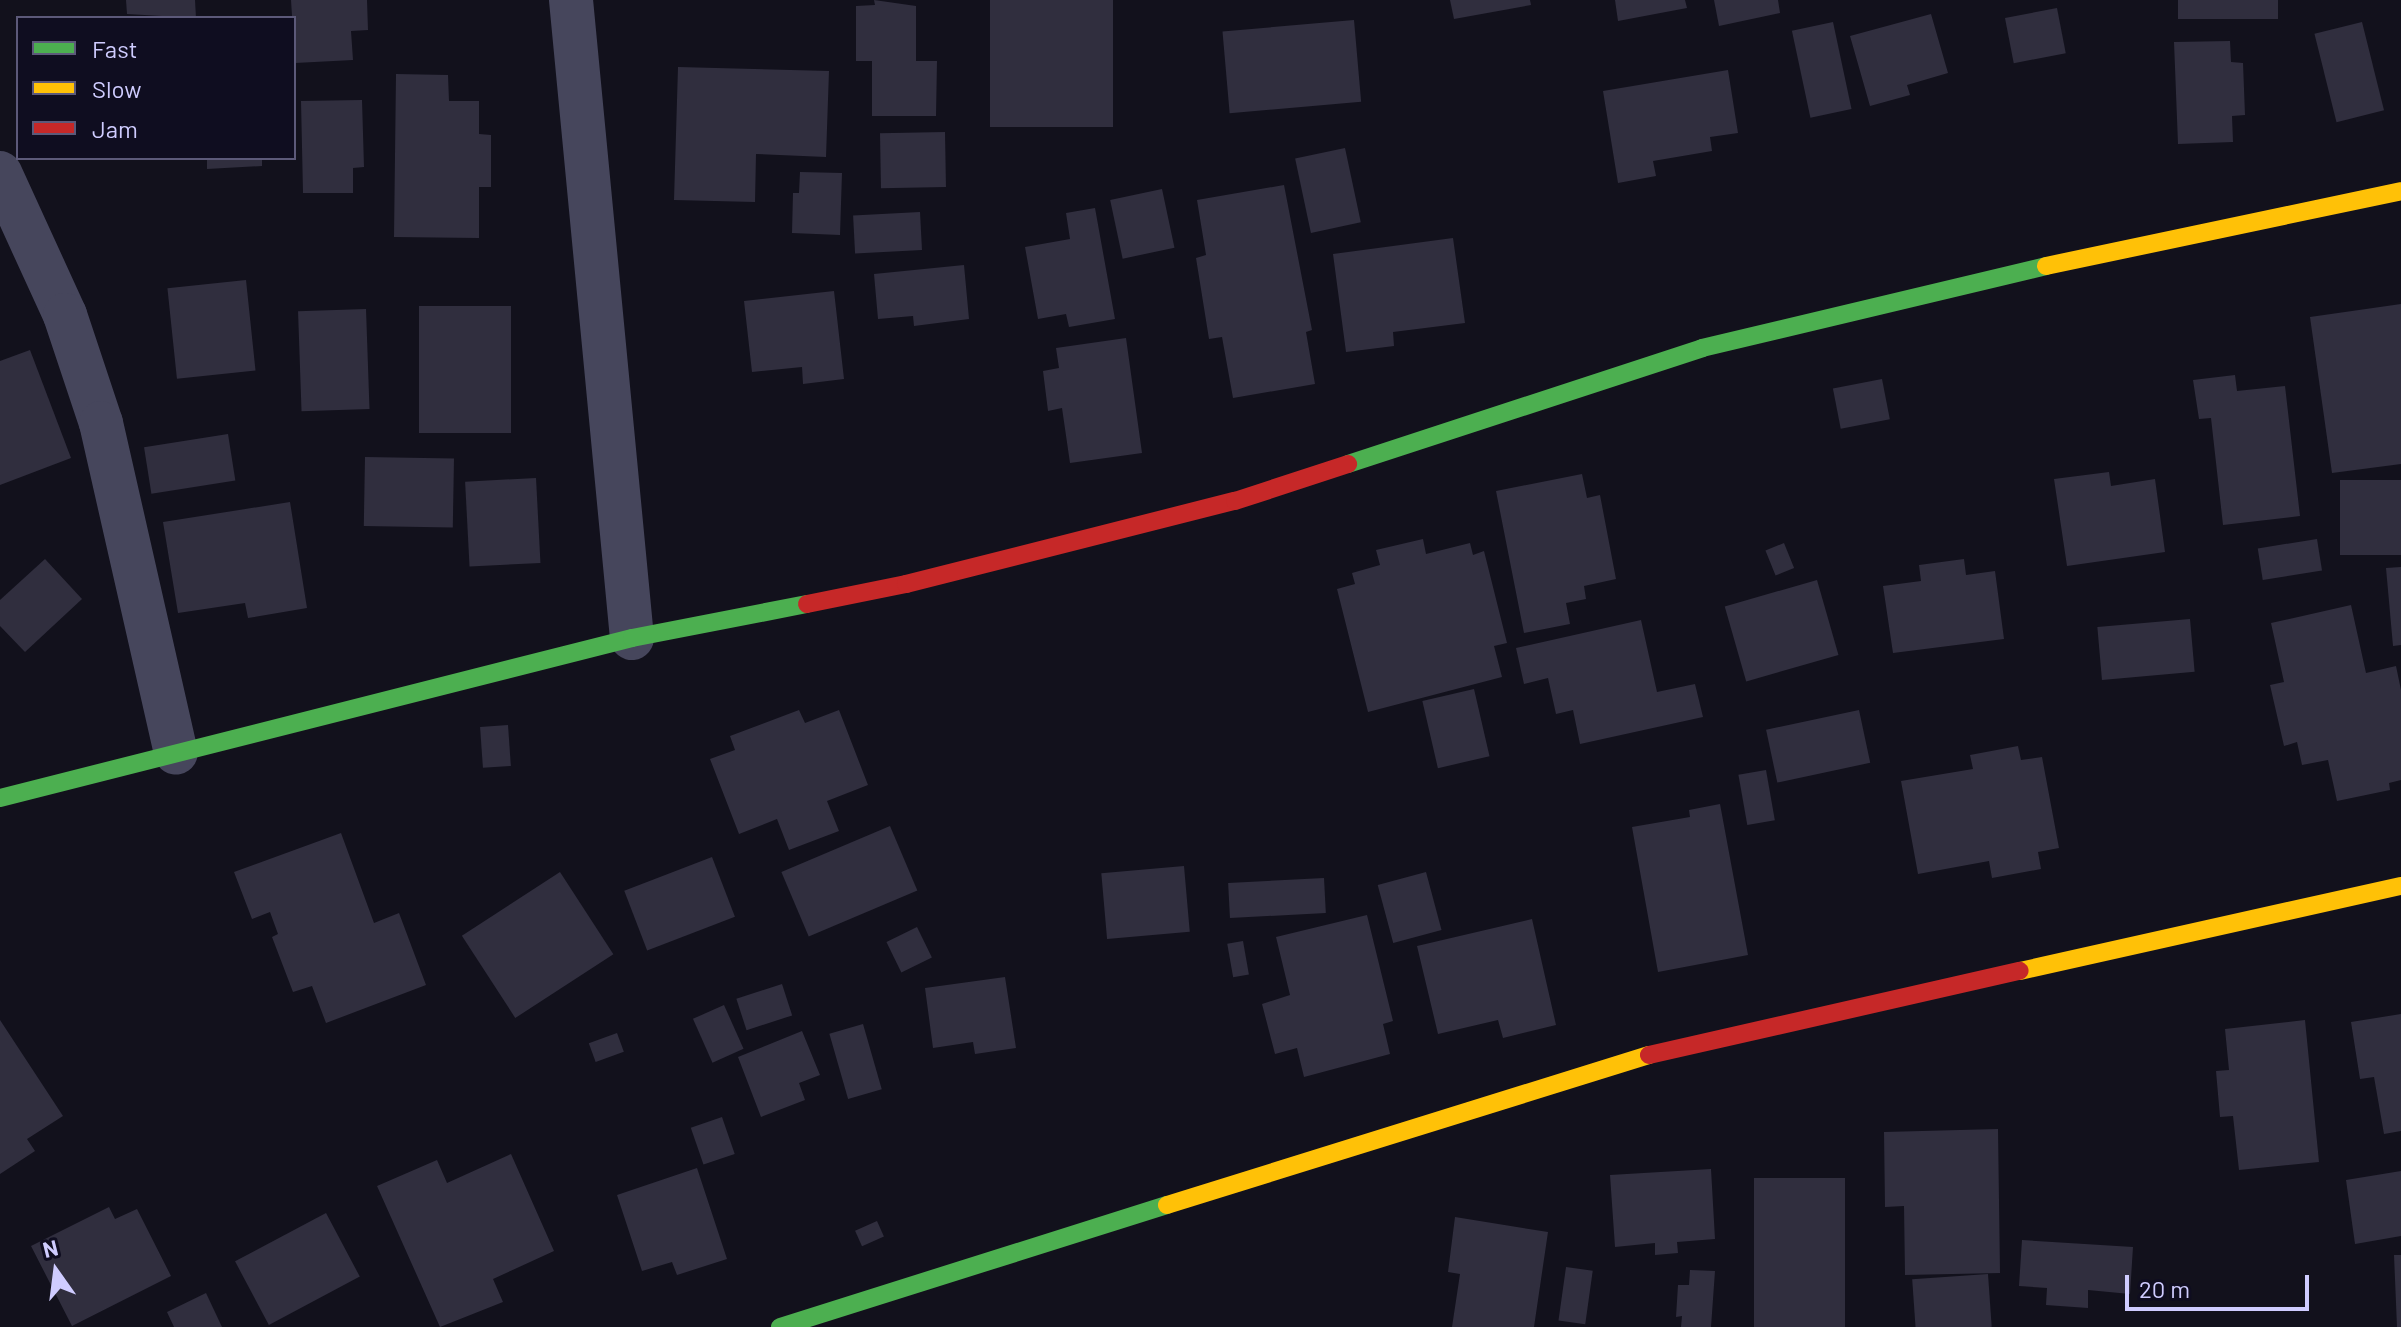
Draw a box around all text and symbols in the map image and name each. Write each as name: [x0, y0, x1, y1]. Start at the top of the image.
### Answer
legend: [16, 16, 296, 160]
text: Fast: [92, 34, 137, 63]
text: Slow: [92, 74, 141, 103]
text: Jam: [92, 114, 138, 143]
north arrow: [16, 1231, 96, 1311]
text: N: [40, 1233, 60, 1262]
scale bar: [2129, 1259, 2313, 1309]
text: 20 m: [2139, 1274, 2190, 1303]

